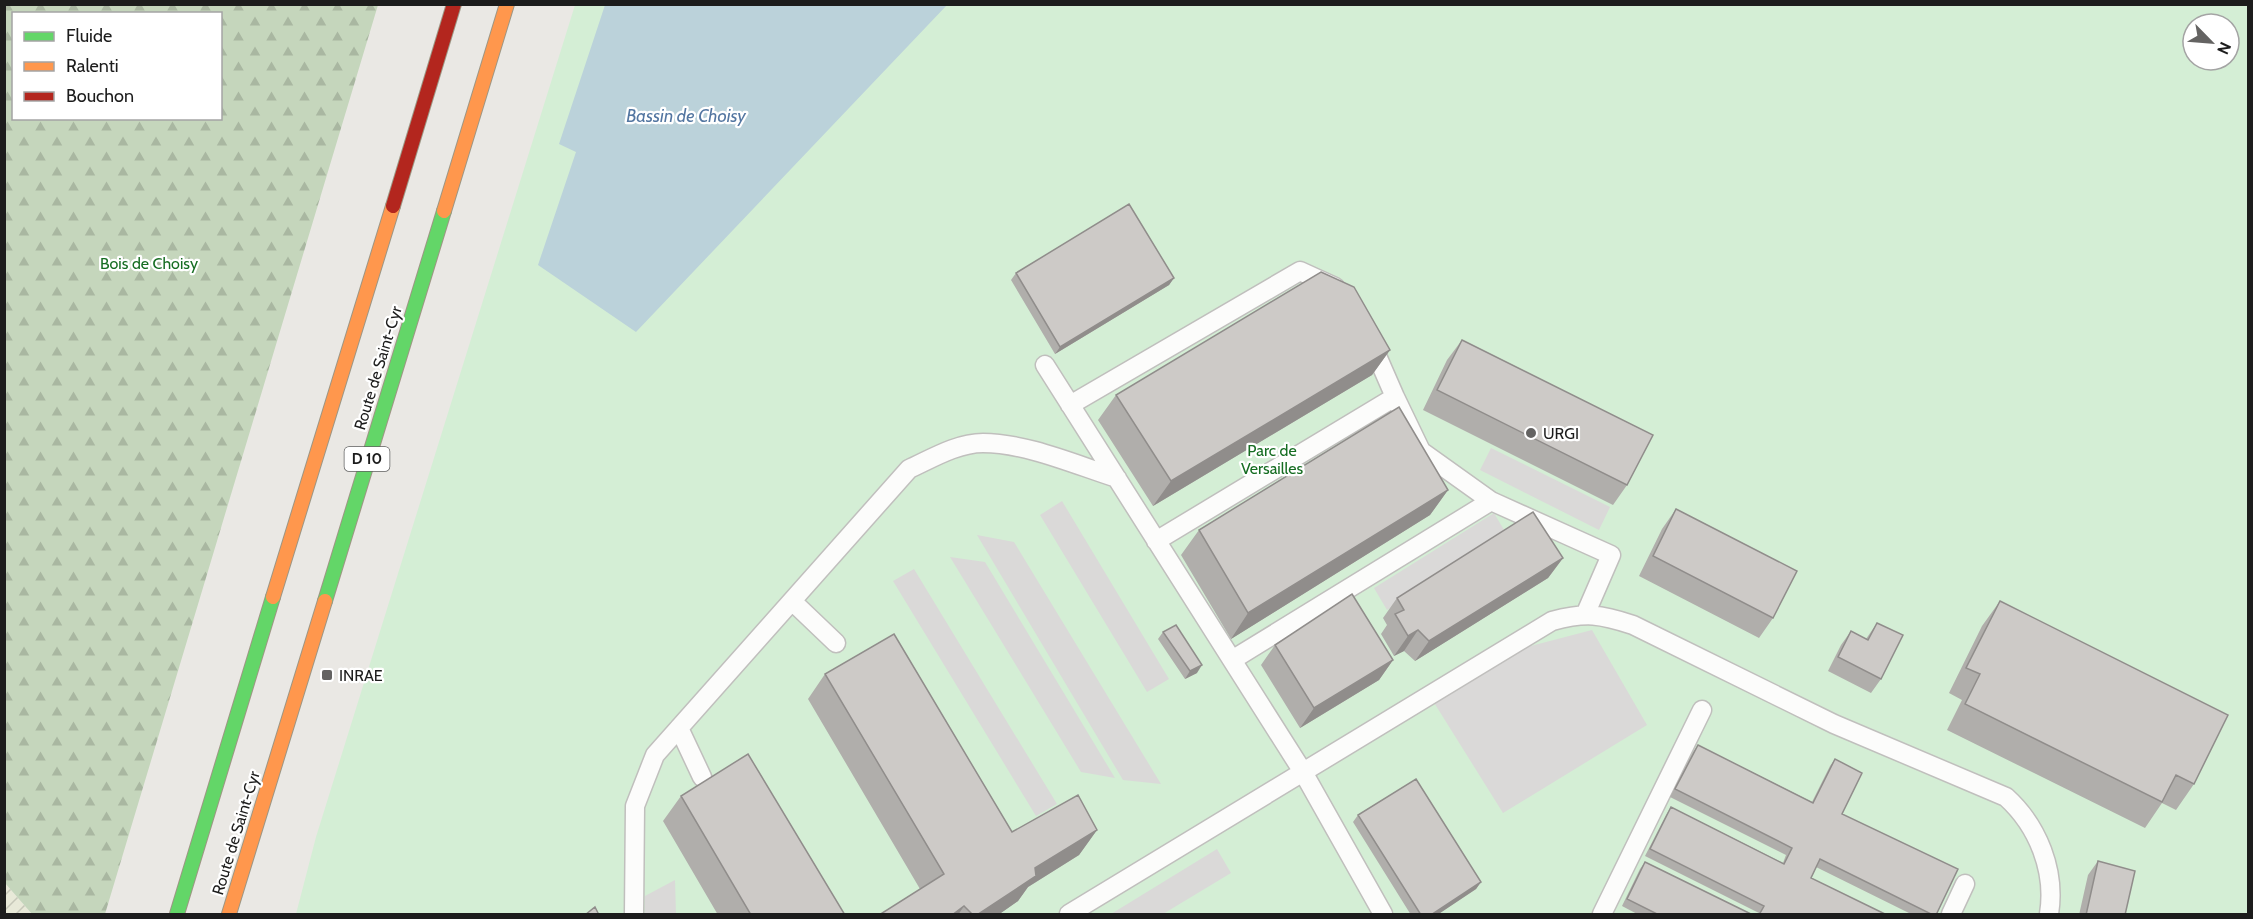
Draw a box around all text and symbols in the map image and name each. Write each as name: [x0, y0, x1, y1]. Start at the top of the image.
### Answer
legend: [12, 12, 222, 120]
north arrow: [2181, 12, 2241, 72]
text: Fluide: [66, 25, 112, 47]
text: N: [2213, 39, 2235, 57]
text: Ralenti: [66, 55, 119, 77]
text: Bouchon: [66, 85, 134, 107]
water label: Bassin de Choisy: [626, 105, 747, 127]
park label: Bois de Choisy: [100, 254, 198, 273]
street label: Route de Saint-Cyr: [350, 303, 406, 432]
place label: URGI: [1543, 424, 1579, 443]
marker: URGI: [1524, 426, 1538, 440]
park label: Parc de Versailles: [1241, 441, 1303, 478]
road number: D 10: [344, 447, 389, 471]
place label: INRAE: [339, 666, 383, 685]
marker: INRAE: [320, 668, 334, 682]
street label: Route de Saint-Cyr: [208, 768, 264, 897]

